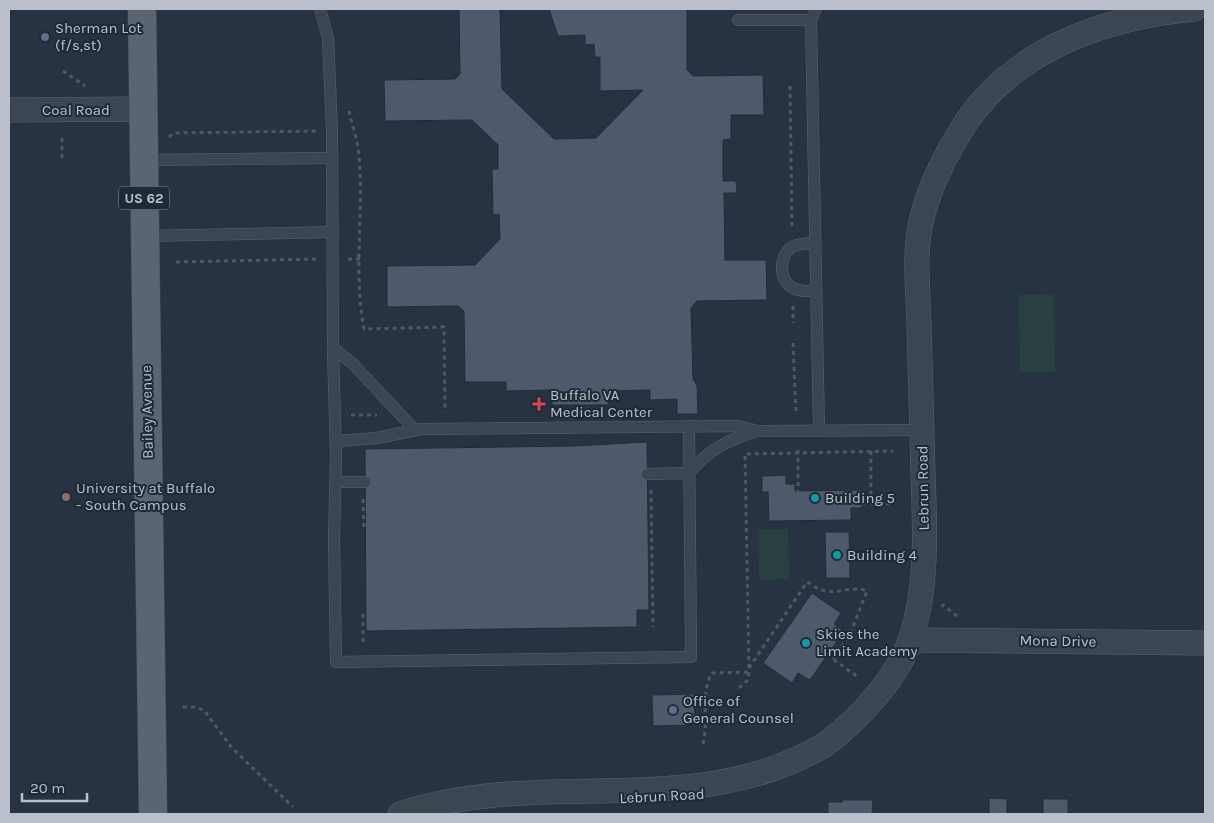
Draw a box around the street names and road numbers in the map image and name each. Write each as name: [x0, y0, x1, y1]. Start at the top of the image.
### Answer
street label: Coal Road: [42, 101, 110, 119]
road number: US 62: [119, 187, 169, 210]
street label: Bailey Avenue: [137, 365, 157, 459]
street label: Lebrun Road: [913, 445, 933, 531]
street label: Mona Drive: [1019, 631, 1097, 651]
street label: Lebrun Road: [619, 785, 705, 807]

